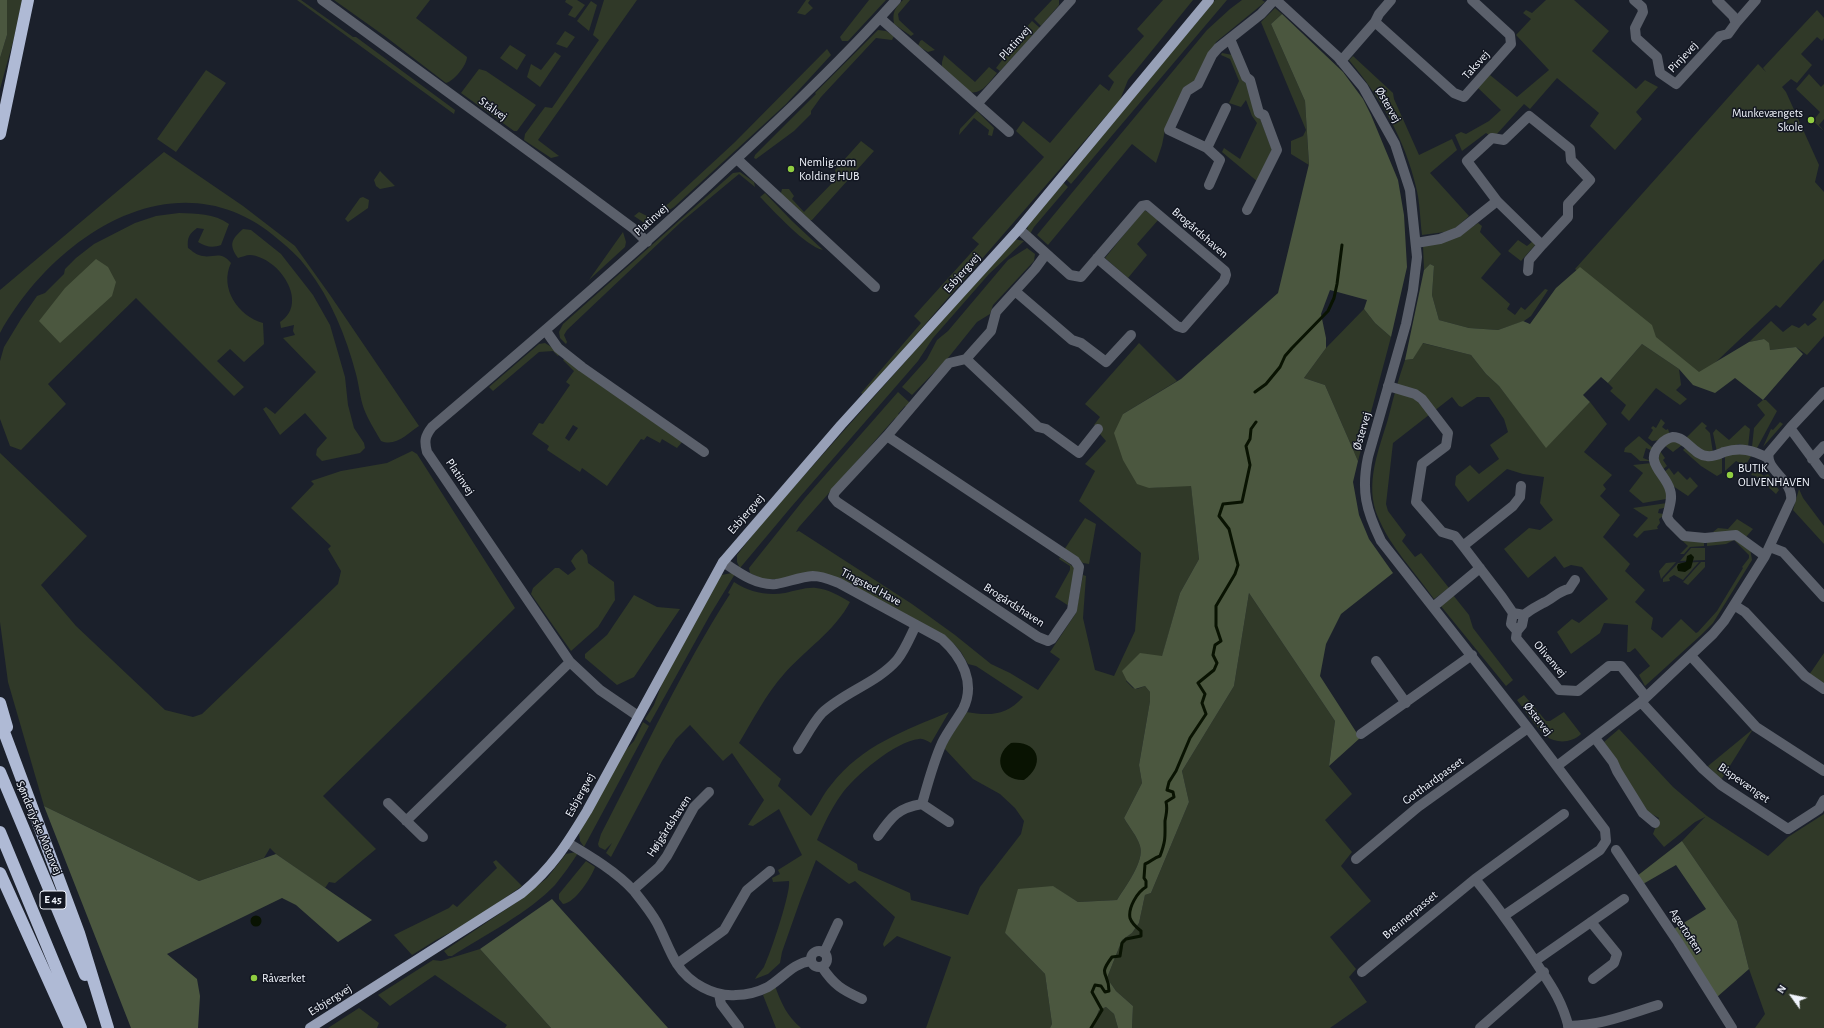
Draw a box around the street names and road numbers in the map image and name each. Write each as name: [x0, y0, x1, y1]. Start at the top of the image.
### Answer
street label: Platinvej: [996, 23, 1034, 63]
street label: Pinjevej: [1665, 38, 1701, 76]
street label: Taksvej: [1459, 47, 1493, 83]
street label: Østervej: [1372, 85, 1404, 125]
street label: Stålvej: [476, 94, 510, 124]
street label: Platinvej: [631, 201, 671, 239]
street label: Brogårdshaven: [1169, 205, 1231, 261]
street label: Esbjergvej: [940, 250, 984, 296]
street label: Østervej: [1350, 410, 1374, 452]
street label: Platinvej: [443, 456, 477, 498]
street label: Esbjergvej: [725, 491, 767, 537]
street label: Tingsted Have: [838, 565, 904, 609]
street label: Brogårdshaven: [981, 580, 1047, 630]
street label: Olivenvej: [1531, 638, 1569, 680]
street label: Østervej: [1520, 699, 1556, 739]
street label: Gotthardpasset: [1400, 754, 1466, 808]
street label: Bispevænget: [1715, 760, 1773, 806]
street label: Esbjergvej: [562, 770, 598, 820]
street label: Sønderjyske Motorvej: [13, 779, 65, 877]
street label: Højgårdshaven: [644, 792, 694, 860]
street label: Brennerpasset: [1380, 888, 1440, 942]
road number: E 45: [40, 891, 66, 909]
street label: Agertoften: [1666, 906, 1706, 956]
street label: Esbjergvej: [306, 981, 354, 1019]

